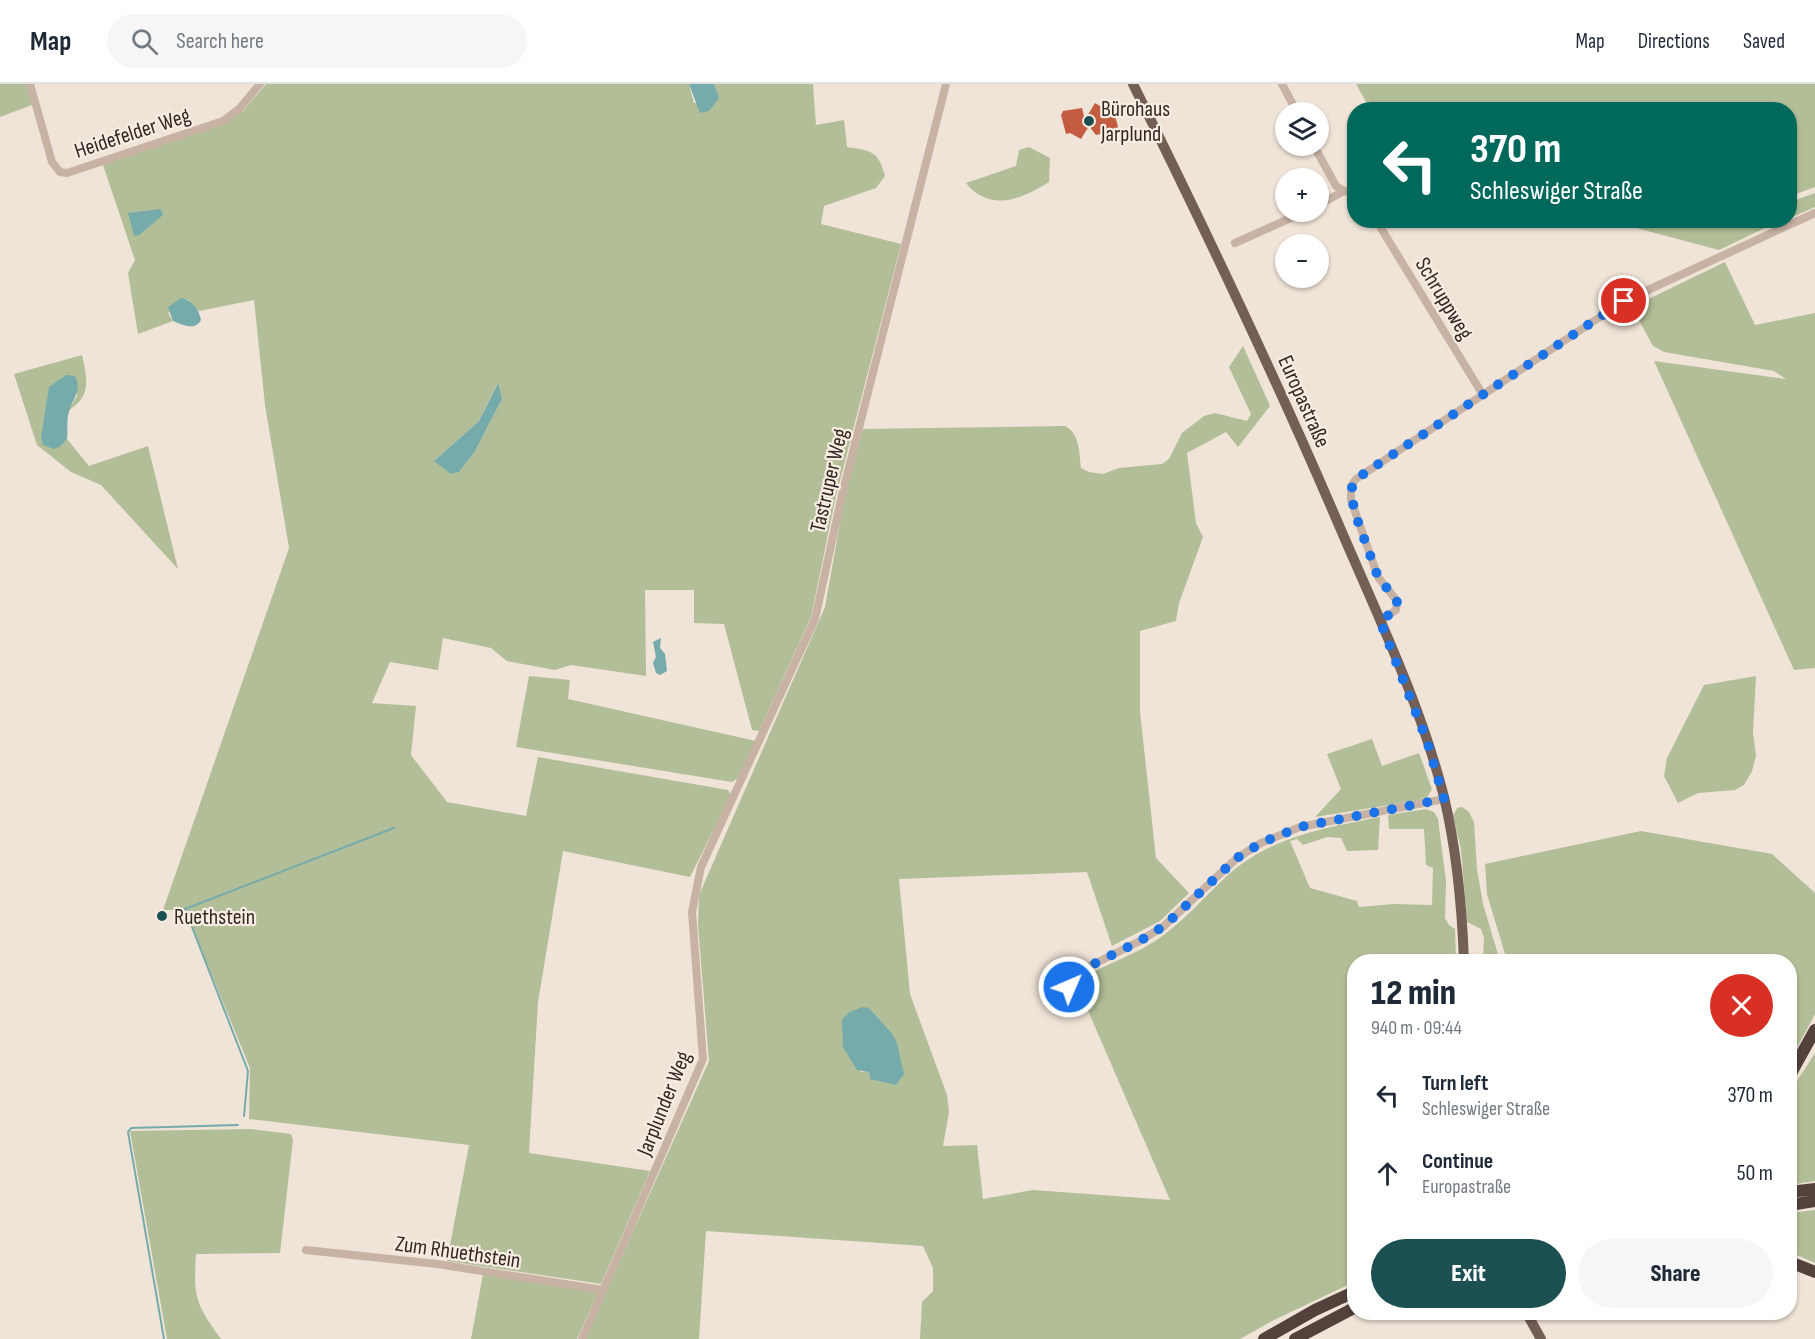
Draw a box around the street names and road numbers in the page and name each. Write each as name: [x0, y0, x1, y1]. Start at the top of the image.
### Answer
street label: Heidefelder Weg: [71, 102, 194, 165]
street label: Schruppweg: [1409, 253, 1479, 345]
street label: Europastraße: [1271, 351, 1336, 452]
street label: Tastruper Weg: [804, 426, 855, 535]
street label: Jarplunder Weg: [631, 1047, 698, 1161]
street label: Zum Rhuethstein: [393, 1230, 522, 1275]

